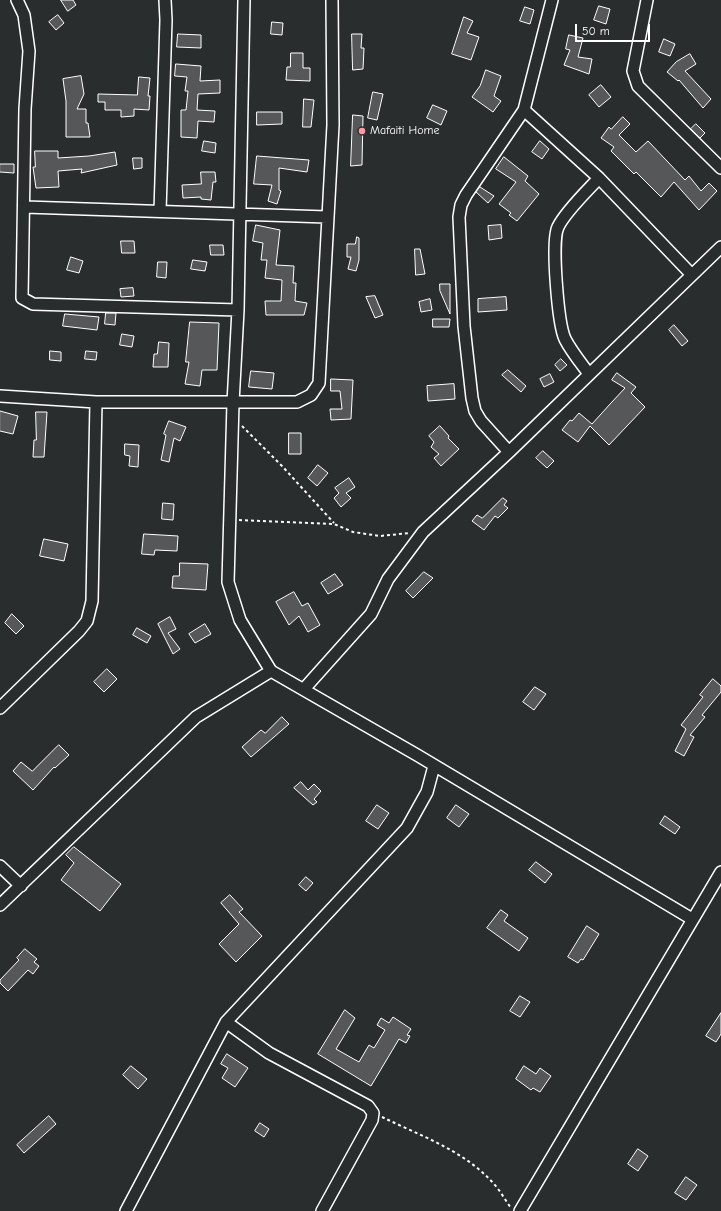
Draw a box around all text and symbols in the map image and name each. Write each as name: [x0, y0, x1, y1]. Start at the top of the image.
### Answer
scale bar: [577, 16, 652, 42]
text: 50 m: [582, 24, 610, 38]
place label: Mafaiti Home: [370, 124, 439, 138]
marker: Mafaiti Home: [357, 126, 367, 136]

